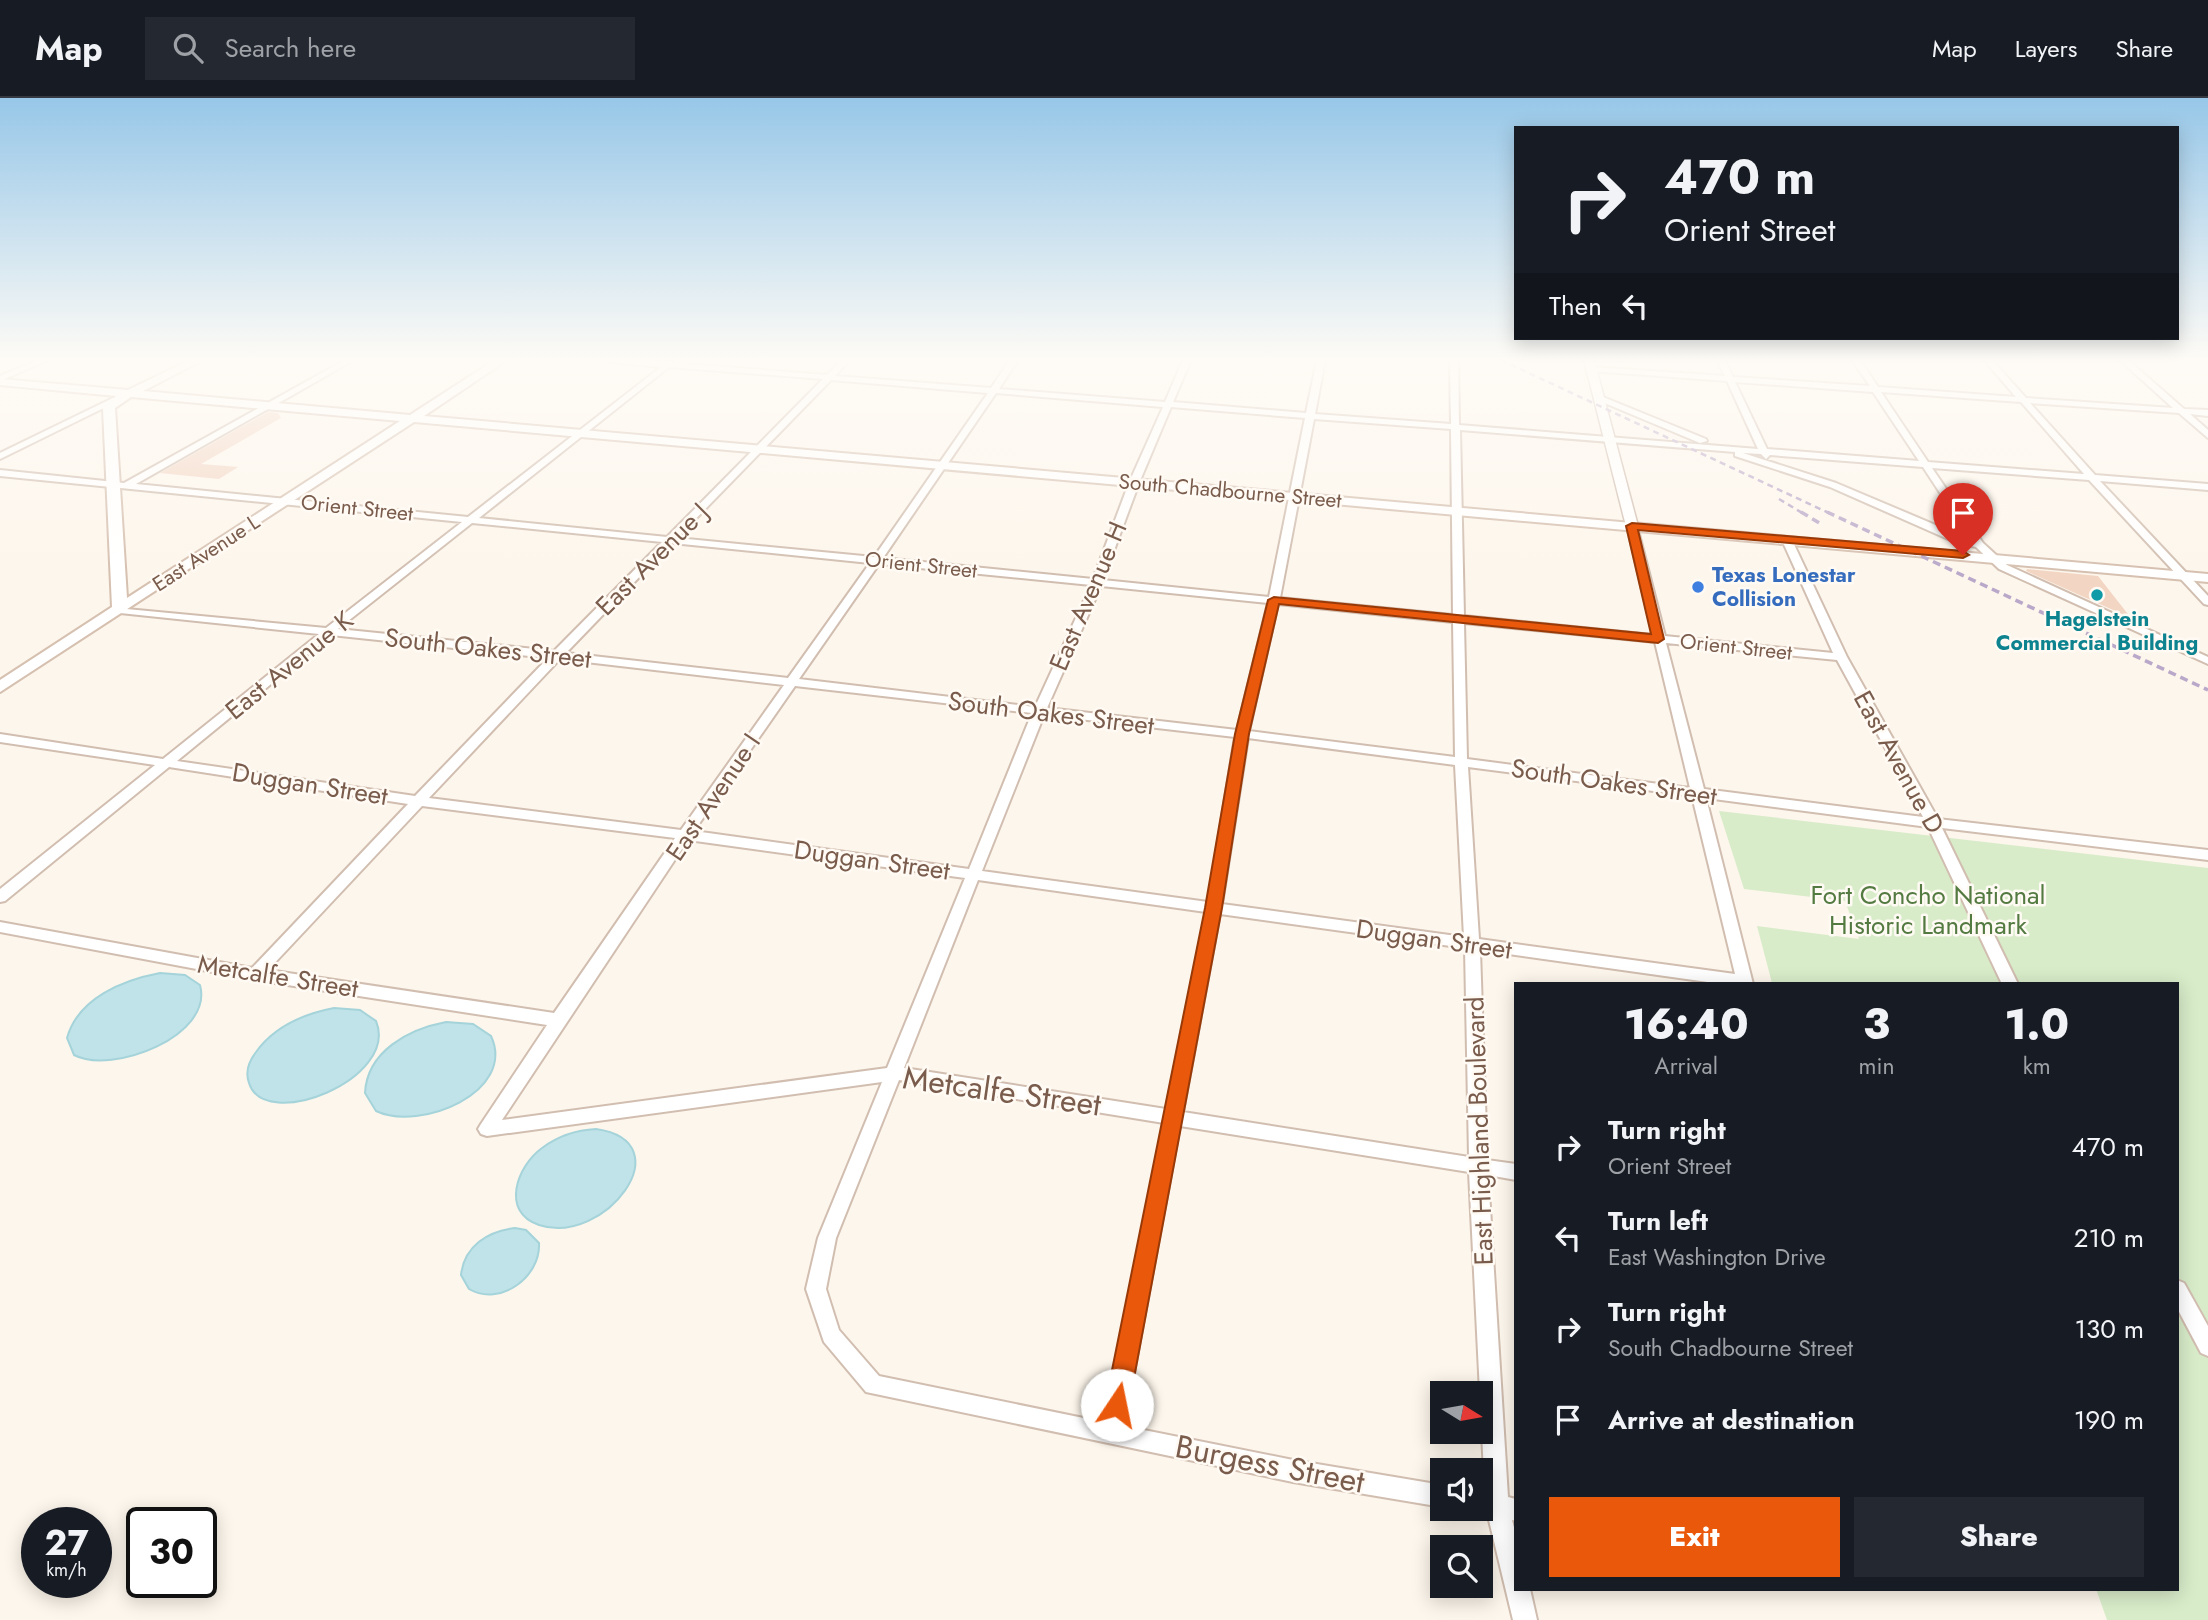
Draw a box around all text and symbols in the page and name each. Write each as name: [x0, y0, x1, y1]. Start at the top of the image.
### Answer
search box: [145, 17, 635, 80]
text: Map: [35, 25, 103, 72]
icon: search: [169, 29, 207, 67]
text: Search here: [225, 29, 356, 67]
text: Map: [1932, 31, 1977, 66]
text: Layers: [2015, 31, 2077, 66]
text: Share: [2115, 31, 2173, 66]
text: 470 m: [1664, 142, 1815, 212]
icon: right: [1549, 154, 1640, 245]
text: Orient Street: [1664, 207, 1836, 253]
text: Then: [1549, 287, 1602, 325]
icon: left: [1616, 287, 1654, 325]
street label: South Chadbourne Street: [1117, 466, 1343, 516]
pin: [1933, 483, 1993, 555]
street label: Orient Street: [299, 487, 415, 529]
street label: East Avenue J: [587, 494, 717, 624]
icon: arrive: [1944, 494, 1982, 532]
street label: East Avenue L: [146, 507, 266, 599]
street label: East Avenue H: [1040, 516, 1136, 676]
street label: Orient Street: [863, 544, 979, 586]
place label: Texas Lonestar Collision: [1712, 560, 1856, 614]
marker: Texas Lonestar Collision: [1690, 579, 1706, 595]
marker: Hagelstein Commercial Building: [2089, 587, 2105, 603]
street label: East Avenue K: [217, 601, 361, 728]
place label: Hagelstein Commercial Building: [1996, 604, 2198, 658]
street label: South Oakes Street: [383, 618, 594, 678]
street label: Orient Street: [1678, 626, 1794, 668]
street label: South Oakes Street: [946, 681, 1157, 745]
street label: East Avenue D: [1844, 684, 1954, 840]
street label: East Avenue I: [656, 726, 770, 868]
street label: South Oakes Street: [1509, 749, 1720, 815]
street label: Duggan Street: [230, 753, 391, 815]
street label: Duggan Street: [792, 830, 953, 890]
park label: Fort Concho National Historic Landmark: [1810, 876, 2046, 944]
street label: Duggan Street: [1354, 909, 1515, 969]
street label: Metcalfe Street: [195, 945, 362, 1008]
text: 16:40: [1624, 994, 1749, 1055]
text: 3: [1863, 994, 1890, 1055]
text: 1.0: [2004, 994, 2069, 1055]
street label: East Highland Boulevard: [1455, 996, 1503, 1266]
text: Arrival: [1655, 1049, 1718, 1083]
text: min: [1858, 1049, 1894, 1083]
text: km: [2023, 1049, 2051, 1083]
street label: Metcalfe Street: [900, 1054, 1104, 1128]
text: Turn right: [1608, 1111, 1726, 1149]
icon: right: [1549, 1128, 1587, 1166]
text: 470 m: [2072, 1128, 2144, 1166]
text: Orient Street: [1608, 1149, 1731, 1183]
text: Turn left: [1608, 1202, 1708, 1240]
icon: left: [1549, 1219, 1587, 1257]
text: 210 m: [2074, 1219, 2144, 1257]
text: East Washington Drive: [1608, 1240, 1826, 1274]
text: Turn right: [1608, 1293, 1726, 1331]
icon: right: [1549, 1310, 1587, 1348]
text: 130 m: [2074, 1310, 2144, 1348]
text: South Chadbourne Street: [1608, 1331, 1853, 1365]
position arrow: [1080, 1368, 1154, 1442]
north arrow: [1430, 1381, 1493, 1444]
map controls: [1430, 1381, 1493, 1598]
icon: arrive: [1549, 1401, 1587, 1439]
text: Arrive at destination: [1608, 1401, 1855, 1439]
text: 190 m: [2074, 1401, 2144, 1439]
street label: Burgess Street: [1172, 1423, 1369, 1505]
button: sound: [1430, 1458, 1493, 1521]
button: Exit: [1549, 1497, 1840, 1577]
button: Share: [1854, 1497, 2144, 1577]
speed limit sign: 30: [126, 1507, 217, 1598]
text: 27: [44, 1518, 89, 1568]
button: search: [1430, 1535, 1493, 1598]
text: km/h: [46, 1557, 87, 1583]

